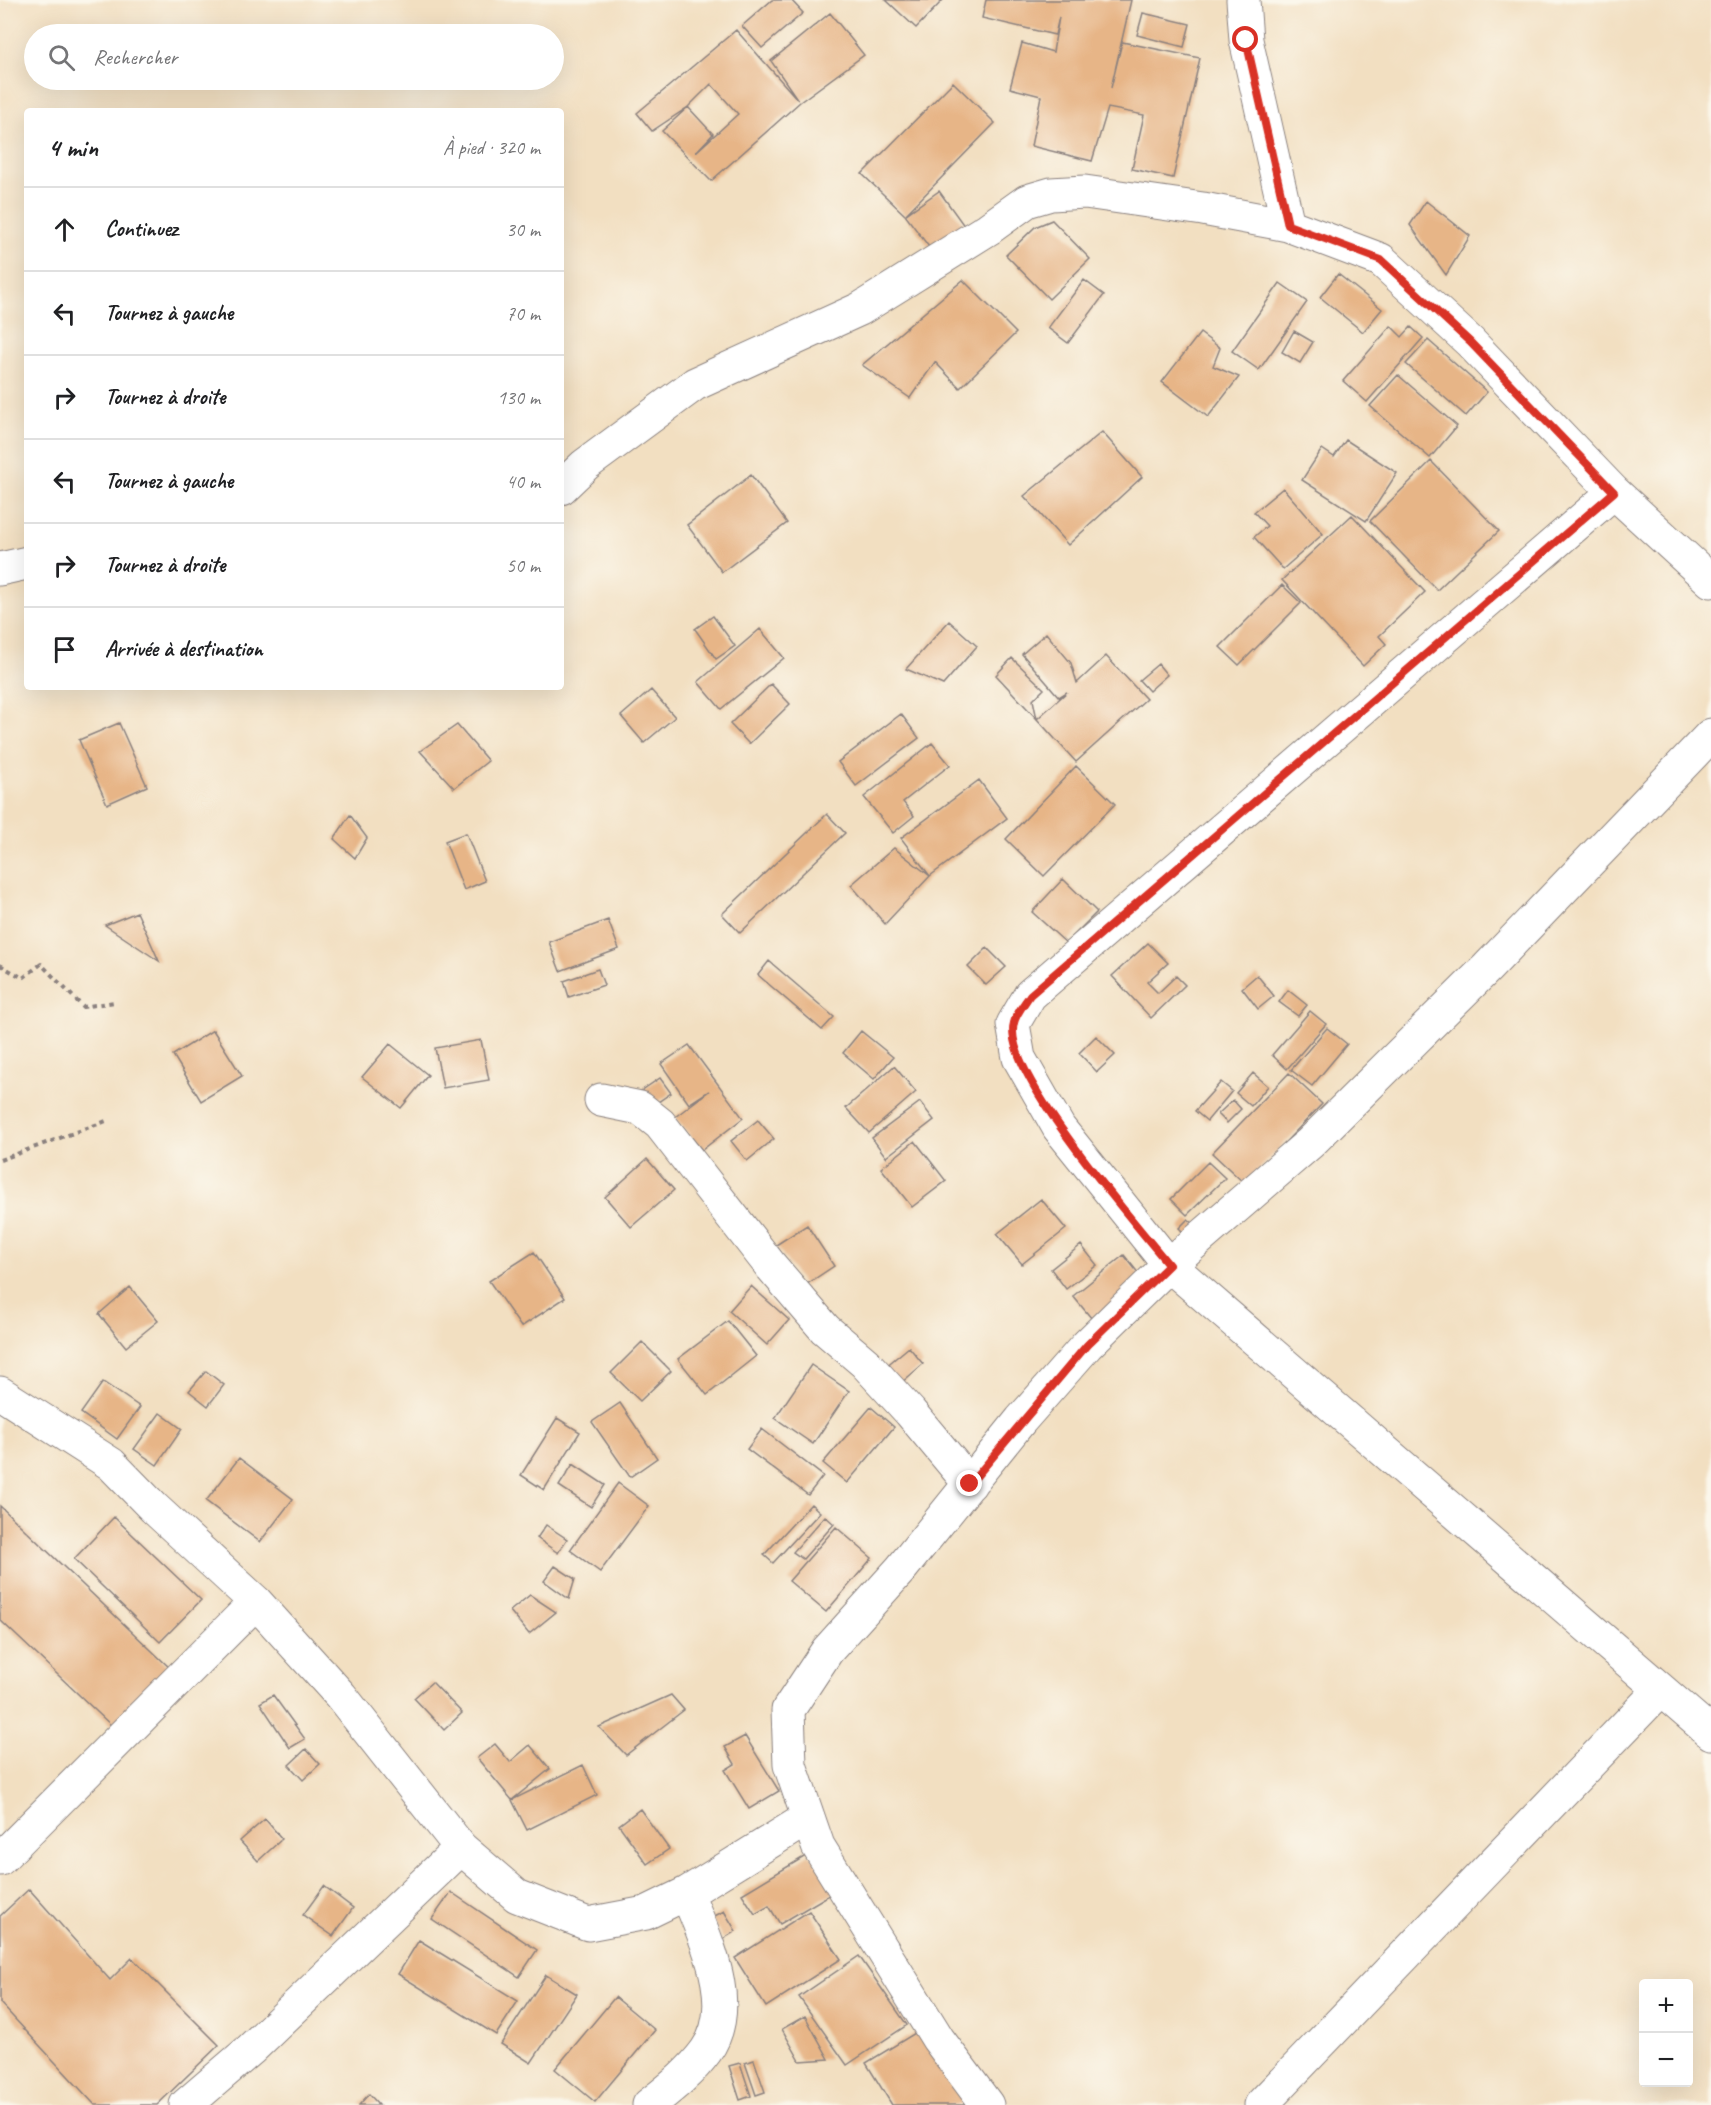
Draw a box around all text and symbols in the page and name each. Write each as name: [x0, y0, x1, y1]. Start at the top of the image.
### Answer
search box: [24, 24, 564, 90]
route start: [1232, 26, 1258, 52]
icon: search: [45, 41, 78, 74]
text: Rechercher: [93, 43, 177, 71]
text: 4 min: [48, 131, 98, 164]
text: À pied · 320 m: [443, 135, 540, 160]
icon: ahead: [48, 213, 81, 246]
text: Continuez: [105, 215, 178, 243]
text: 30 m: [506, 217, 540, 242]
icon: left: [48, 297, 81, 330]
text: Tournez à gauche: [105, 299, 233, 327]
text: 70 m: [506, 301, 540, 326]
icon: right: [48, 381, 81, 414]
text: Tournez à droite: [105, 383, 225, 411]
text: 130 m: [497, 385, 540, 410]
icon: left: [48, 465, 81, 498]
text: Tournez à gauche: [105, 467, 233, 495]
text: 40 m: [506, 469, 540, 494]
icon: right: [48, 549, 81, 582]
text: Tournez à droite: [105, 551, 225, 579]
text: 50 m: [506, 553, 540, 578]
icon: arrive: [48, 633, 81, 666]
text: Arrivée à destination: [105, 635, 263, 663]
route end: [956, 1470, 982, 1496]
map controls: [1639, 1979, 1693, 2087]
button: +: [1639, 1979, 1693, 2033]
button: −: [1639, 2033, 1693, 2087]

